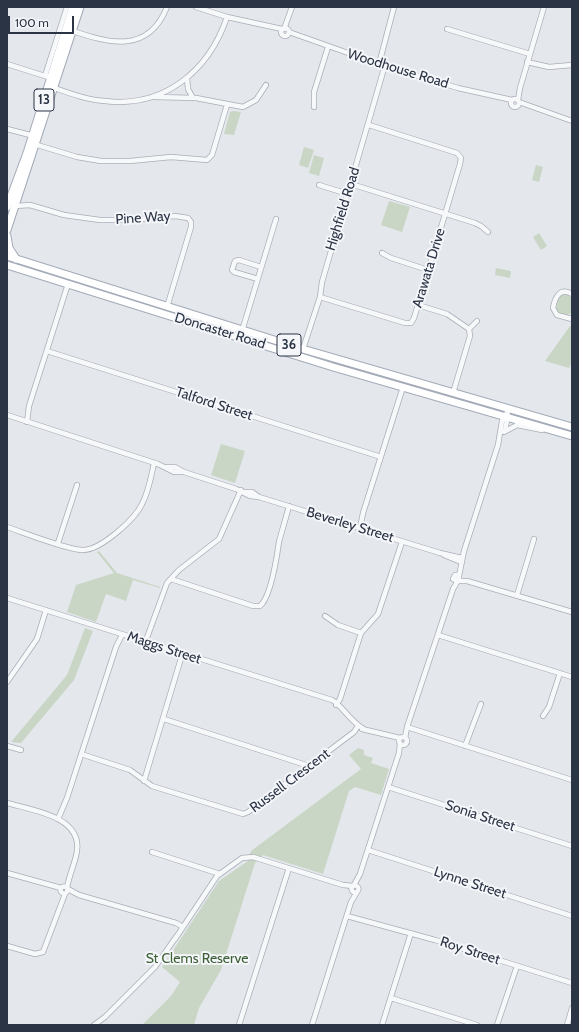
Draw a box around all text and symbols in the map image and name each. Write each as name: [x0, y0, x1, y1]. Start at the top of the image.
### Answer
scale bar: [10, 8, 76, 34]
text: 100 m: [15, 15, 49, 30]
street label: Woodhouse Road: [345, 46, 451, 92]
road number: 13: [34, 89, 54, 111]
street label: Highfield Road: [322, 165, 364, 253]
street label: Pine Way: [115, 208, 171, 228]
street label: Arawata Drive: [409, 226, 449, 310]
street label: Doncaster Road: [172, 309, 268, 353]
road number: 36: [277, 334, 301, 356]
street label: Talford Street: [173, 384, 255, 424]
street label: Beverley Street: [304, 504, 396, 546]
street label: Maggs Street: [125, 628, 203, 668]
street label: Russell Crescent: [247, 745, 333, 817]
street label: Sonia Street: [443, 797, 517, 835]
street label: Lynne Street: [432, 863, 508, 903]
street label: Roy Street: [438, 933, 502, 969]
park label: St Clems Reserve: [146, 951, 248, 967]

